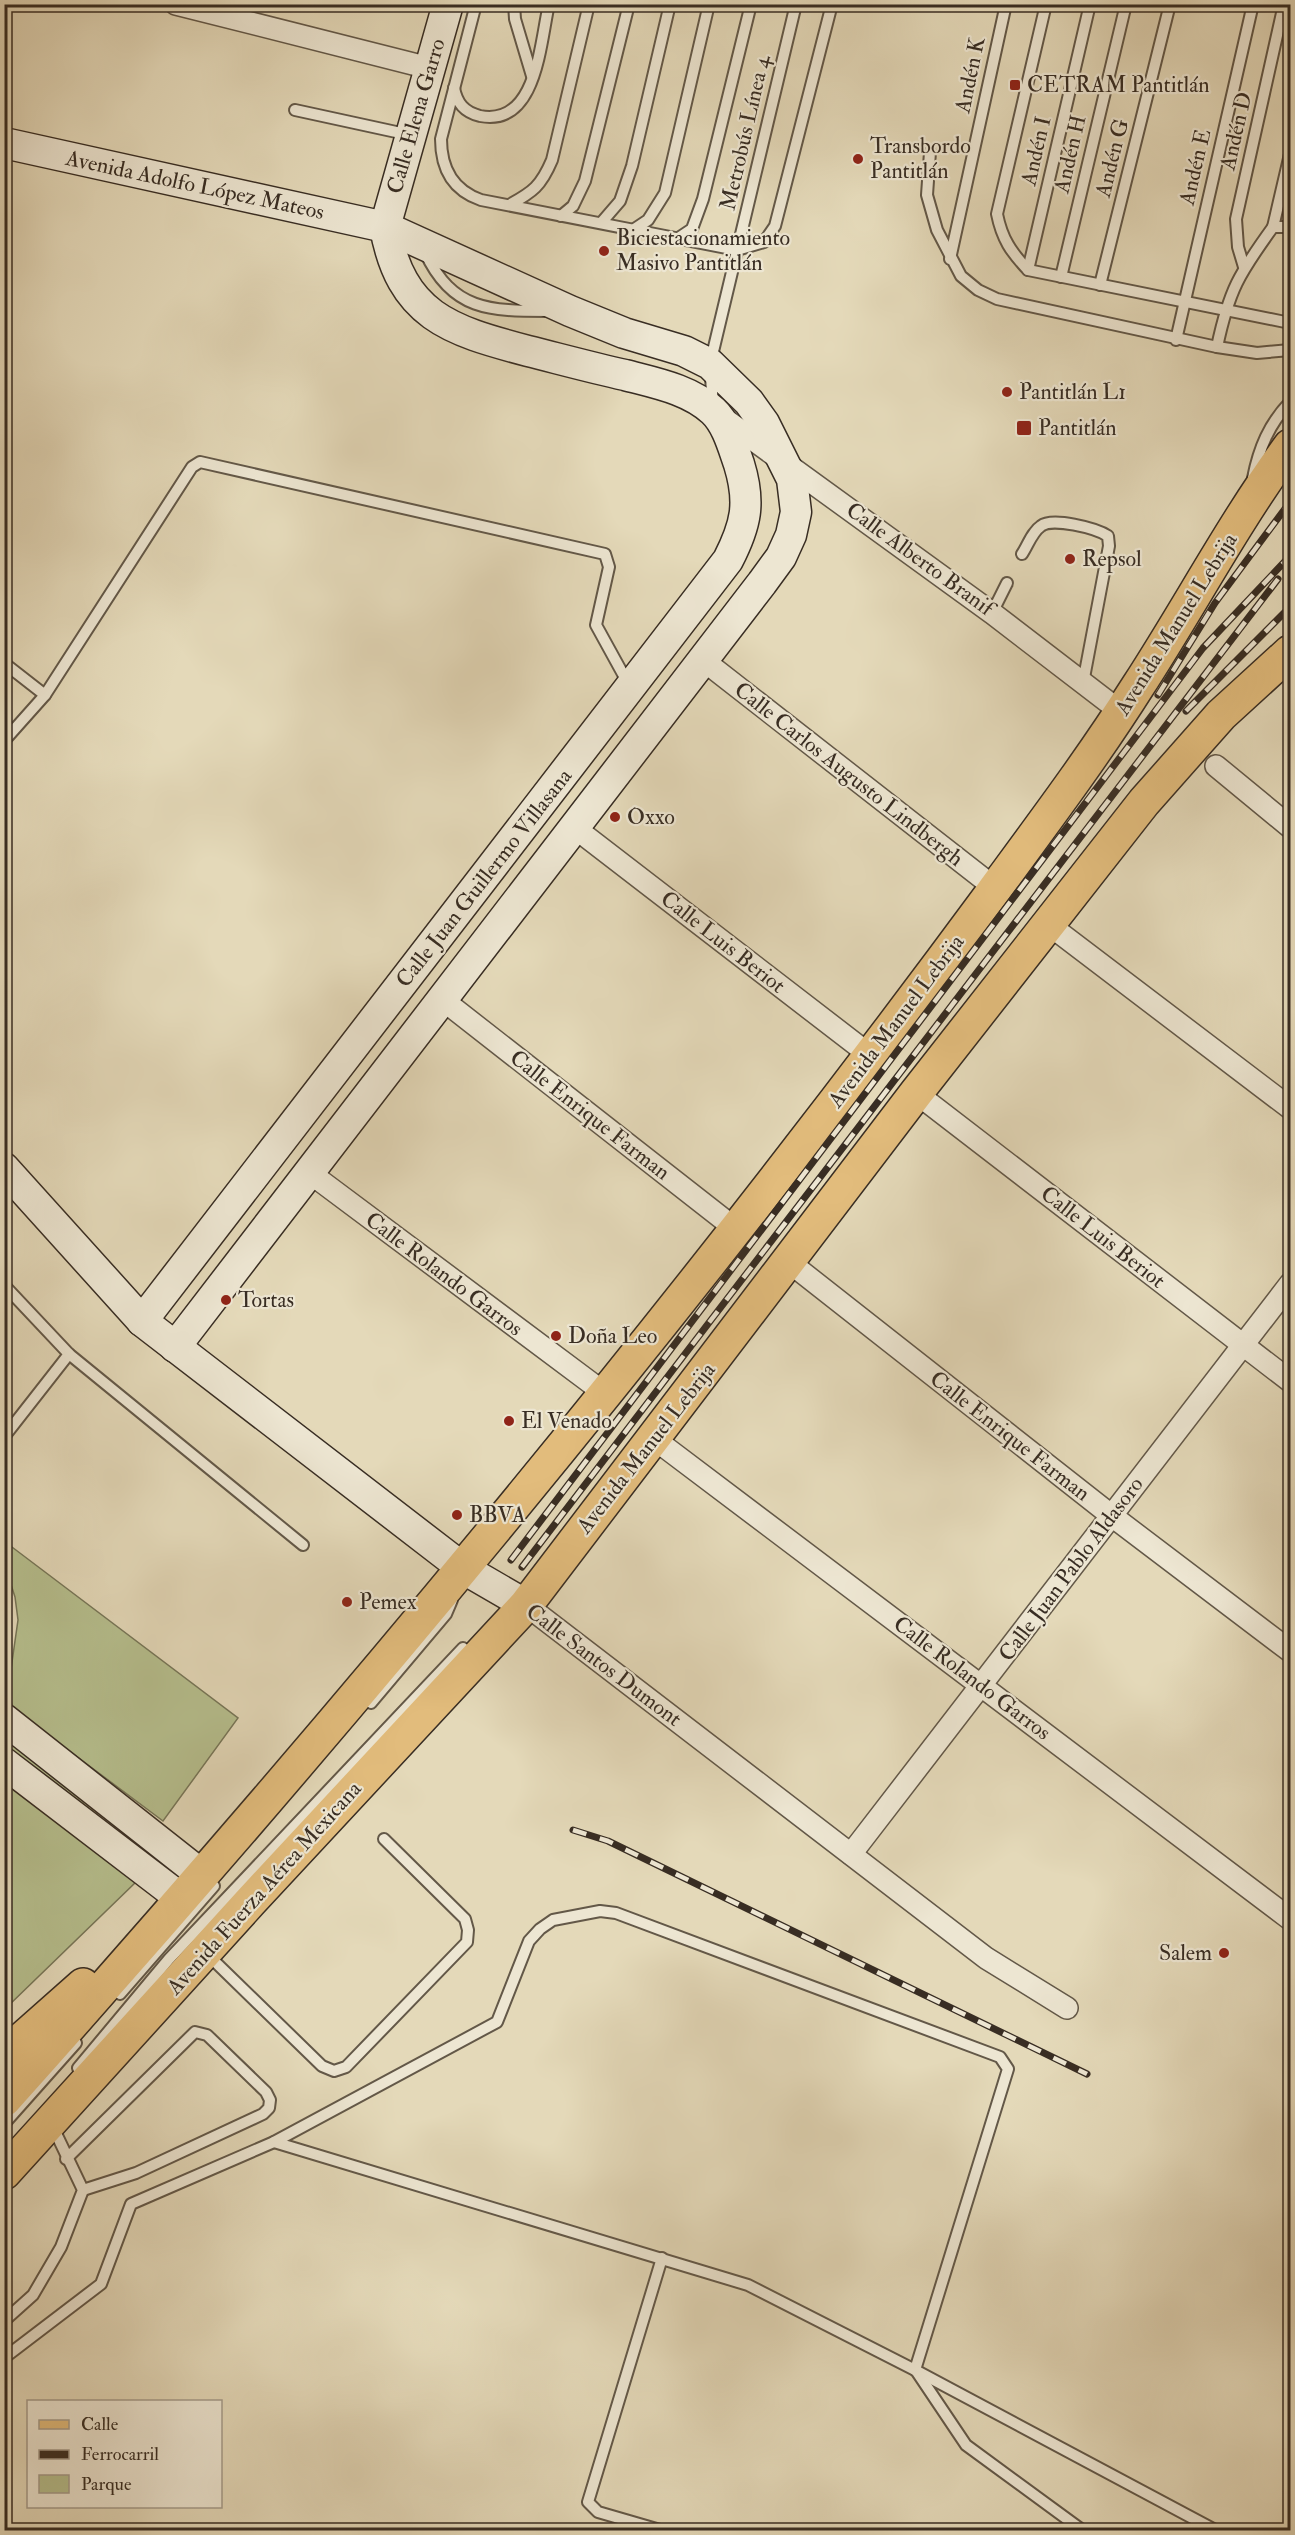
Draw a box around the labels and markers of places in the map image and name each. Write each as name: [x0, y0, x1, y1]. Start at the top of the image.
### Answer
place label: CETRAM Pantitlán: [1027, 71, 1210, 99]
marker: CETRAM Pantitlán: [1008, 78, 1022, 92]
place label: Transbordo Pantitlán: [870, 132, 971, 185]
marker: Transbordo Pantitlán: [851, 152, 865, 166]
place label: Biciestacionamiento Masivo Pantitlán: [616, 224, 790, 277]
marker: Biciestacionamiento Masivo Pantitlán: [597, 244, 611, 258]
place label: Pantitlán L1: [1019, 378, 1126, 406]
marker: Pantitlán L1: [1000, 385, 1014, 399]
place label: Pantitlán: [1038, 414, 1117, 442]
marker: Pantitlán: [1015, 419, 1033, 437]
place label: Repsol: [1082, 545, 1142, 574]
marker: Repsol: [1063, 552, 1077, 566]
place label: Oxxo: [627, 803, 675, 831]
marker: Oxxo: [608, 810, 622, 824]
place label: Tortas: [238, 1286, 294, 1314]
marker: Tortas: [219, 1293, 233, 1307]
place label: Doña Leo: [568, 1322, 657, 1350]
marker: Doña Leo: [549, 1329, 563, 1343]
place label: El Venado: [521, 1407, 612, 1435]
marker: El Venado: [502, 1414, 516, 1428]
place label: BBVA: [469, 1501, 526, 1529]
marker: BBVA: [450, 1508, 464, 1522]
place label: Pemex: [359, 1588, 417, 1616]
marker: Pemex: [340, 1595, 354, 1609]
place label: Salem: [1159, 1939, 1212, 1967]
marker: Salem: [1217, 1946, 1231, 1960]

